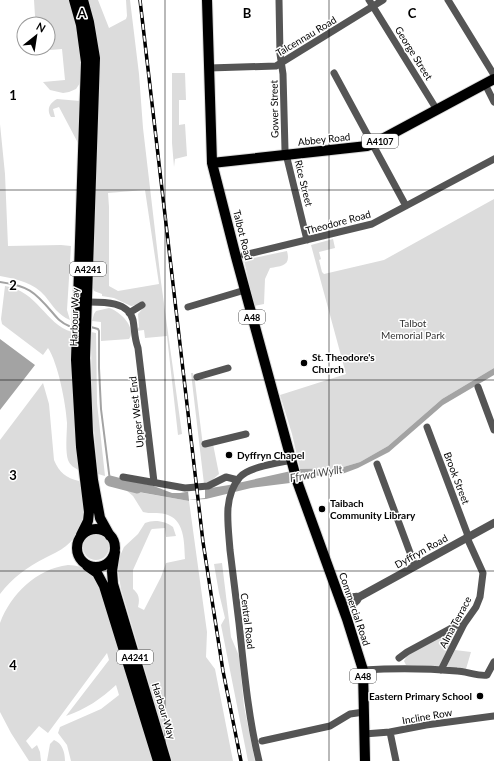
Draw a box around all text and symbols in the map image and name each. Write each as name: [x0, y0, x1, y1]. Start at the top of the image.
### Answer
text: A: [76, 5, 87, 21]
text: B: [243, 5, 252, 21]
text: C: [408, 5, 417, 21]
street label: Talcennau Road: [274, 13, 338, 59]
north arrow: [16, 16, 56, 56]
text: N: [34, 19, 48, 35]
street label: George Street: [393, 24, 435, 82]
street label: Gower Street: [267, 79, 281, 138]
text: 1: [9, 87, 17, 103]
street label: Abbey Road: [297, 130, 351, 148]
road number: A4107: [362, 134, 398, 148]
street label: Rice Street: [292, 159, 316, 208]
street label: Theodore Road: [304, 208, 372, 236]
street label: Talbot Road: [231, 209, 255, 261]
road number: A4241: [70, 262, 106, 276]
text: 2: [9, 277, 17, 293]
street label: Harbour Way: [67, 287, 81, 346]
road number: A48: [239, 310, 265, 324]
park label: Talbot Memorial Park: [381, 317, 446, 341]
place label: St. Theodore's Church: [312, 351, 375, 375]
marker: St. Theodore's Church: [299, 358, 309, 368]
street label: Upper West End: [126, 376, 146, 448]
place label: Dyffryn Chapel: [237, 449, 305, 461]
marker: Dyffryn Chapel: [224, 450, 234, 460]
street label: Brook Street: [442, 450, 473, 506]
water label: Ffrwd Wyllt: [289, 462, 344, 484]
text: 3: [9, 467, 17, 483]
place label: Taibach Community Library: [330, 497, 416, 521]
marker: Taibach Community Library: [317, 504, 327, 514]
street label: Dyffryn Road: [393, 532, 449, 570]
street label: Commercial Road: [337, 571, 373, 647]
street label: Central Road: [239, 592, 257, 650]
street label: Alma Terrace: [436, 594, 474, 650]
road number: A4241: [117, 650, 153, 664]
text: 4: [9, 657, 17, 673]
road number: A48: [350, 669, 376, 683]
street label: Harbour Way: [150, 681, 179, 742]
place label: Eastern Primary School: [369, 690, 472, 702]
marker: Eastern Primary School: [475, 691, 485, 701]
street label: Incline Row: [401, 706, 453, 726]

